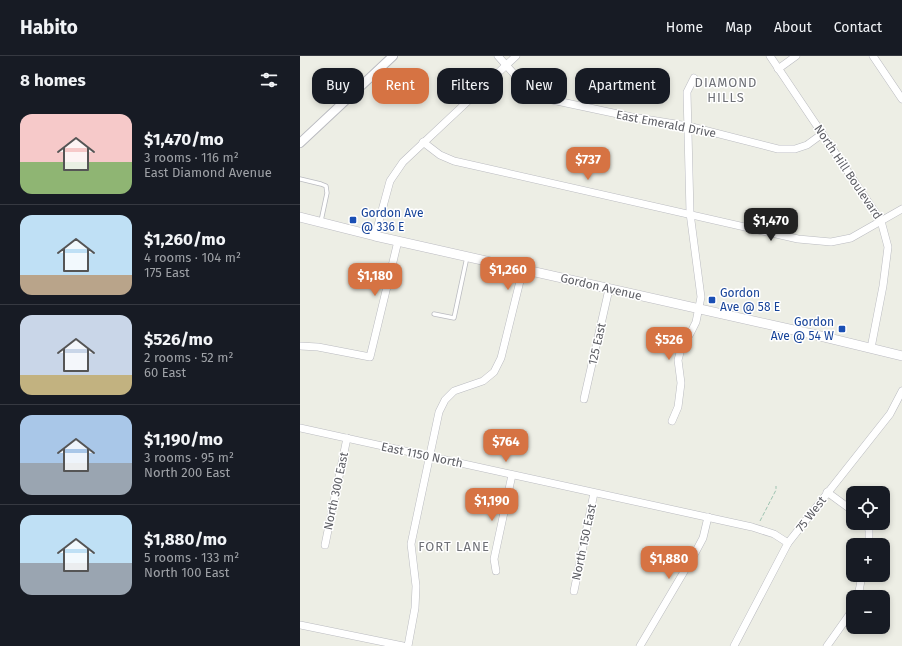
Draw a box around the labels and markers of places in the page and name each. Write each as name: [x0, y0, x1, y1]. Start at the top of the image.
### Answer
pin: $737: [564, 147, 612, 181]
place label: Gordon Ave @ 336 E: [361, 206, 424, 234]
pin: $1,470: [738, 208, 804, 242]
marker: Gordon Ave @ 336 E: [348, 215, 358, 225]
pin: $1,260: [475, 257, 541, 291]
pin: $1,180: [342, 263, 408, 297]
place label: Gordon Ave @ 58 E: [720, 286, 780, 314]
marker: Gordon Ave @ 58 E: [707, 295, 717, 305]
place label: Gordon Ave @ 54 W: [771, 315, 834, 343]
marker: Gordon Ave @ 54 W: [837, 324, 847, 334]
pin: $526: [645, 327, 693, 361]
pin: $764: [482, 429, 530, 463]
pin: $1,190: [459, 488, 525, 522]
pin: $1,880: [636, 546, 702, 580]

